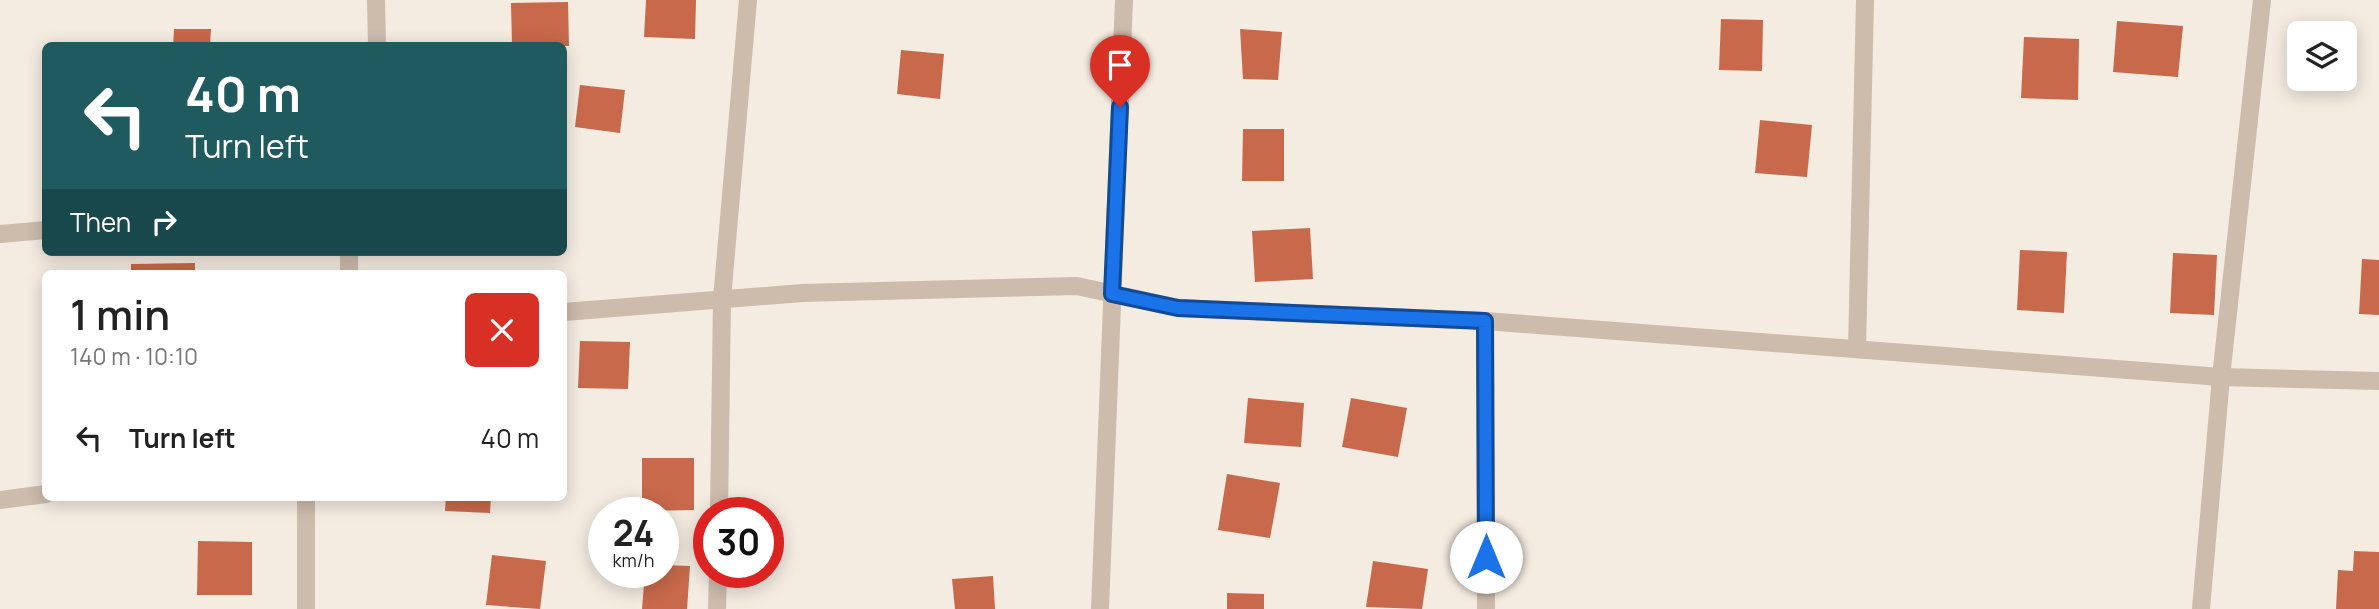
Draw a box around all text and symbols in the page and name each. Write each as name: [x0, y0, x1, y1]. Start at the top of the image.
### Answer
map controls: [2287, 21, 2357, 91]
button: layers: [2287, 21, 2357, 91]
pin: [1090, 35, 1150, 107]
icon: arrive: [1101, 46, 1139, 84]
text: 40 m: [185, 60, 301, 127]
icon: left: [70, 70, 161, 161]
text: Turn left: [185, 124, 309, 168]
icon: right: [145, 203, 183, 241]
text: Then: [70, 204, 131, 240]
text: 1 min: [70, 285, 170, 343]
button: close: [465, 293, 539, 367]
text: 140 m · 10:10: [70, 340, 198, 372]
icon: left: [70, 419, 108, 457]
text: Turn left: [129, 420, 236, 456]
text: 40 m: [481, 420, 539, 456]
speed limit sign: 30: [693, 497, 784, 588]
text: 24: [613, 509, 654, 557]
position arrow: [1449, 520, 1523, 594]
text: km/h: [613, 548, 654, 572]

